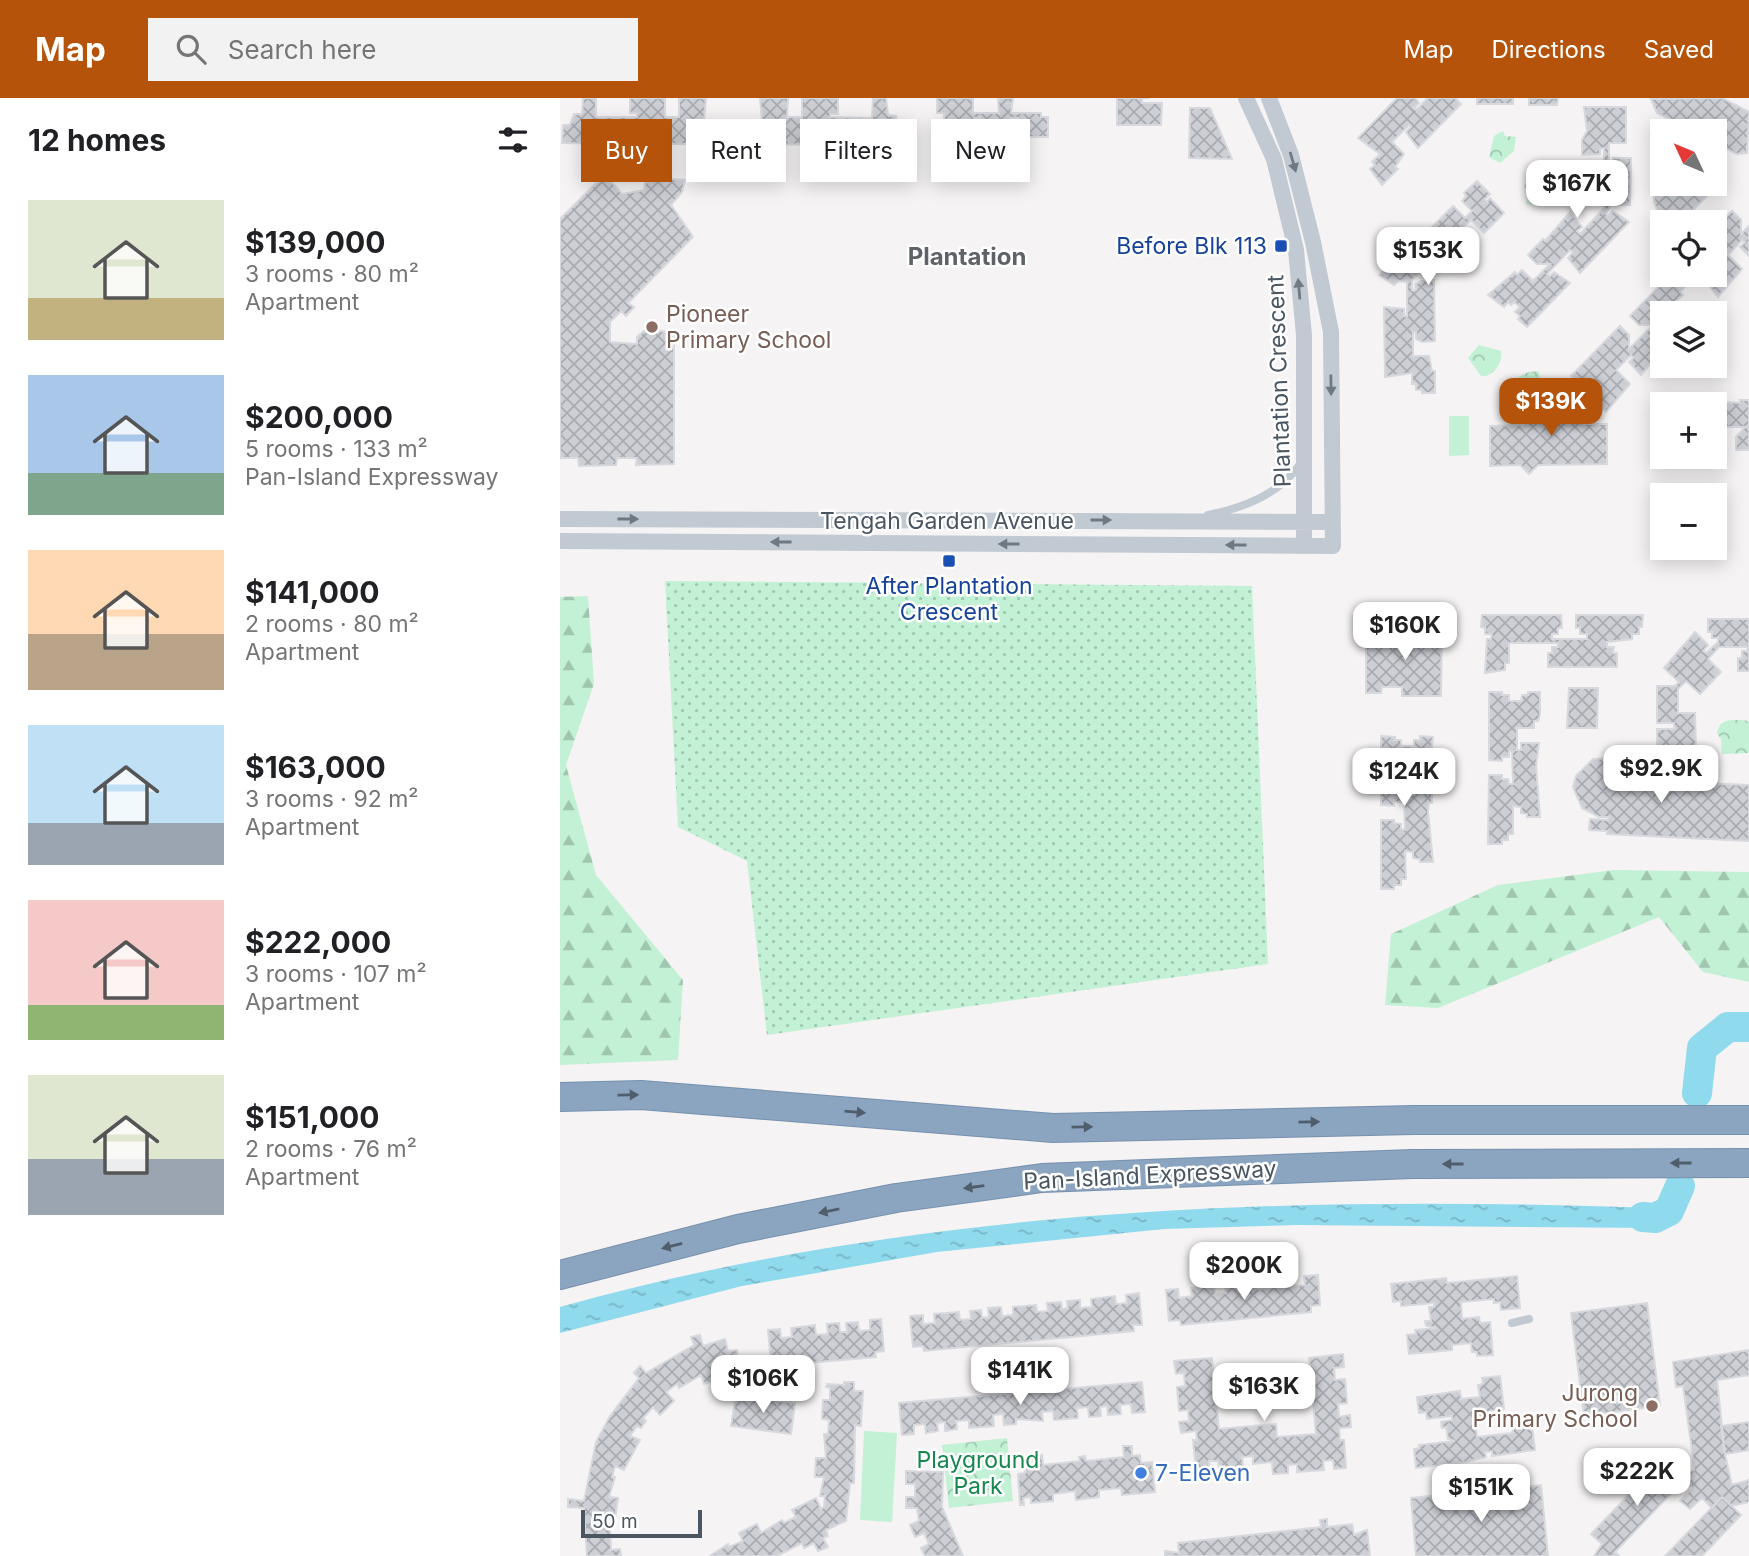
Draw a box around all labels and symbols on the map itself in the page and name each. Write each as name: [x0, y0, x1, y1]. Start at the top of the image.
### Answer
north arrow: [1650, 119, 1727, 196]
one-way arrow: [1288, 152, 1298, 173]
pin: $167K: [1528, 160, 1626, 220]
pin: $153K: [1379, 228, 1477, 287]
place label: Before Blk 113: [1116, 232, 1267, 260]
marker: Before Blk 113: [1273, 238, 1289, 254]
district label: Plantation: [908, 242, 1026, 271]
street label: Plantation Crescent: [1261, 274, 1297, 488]
one-way arrow: [1294, 278, 1305, 300]
place label: Pioneer Primary School: [666, 300, 831, 354]
marker: Pioneer Primary School: [644, 319, 660, 335]
one-way arrow: [1325, 374, 1337, 396]
pin: $139K: [1502, 378, 1600, 438]
street label: Tengah Garden Avenue: [820, 507, 1074, 535]
one-way arrow: [617, 513, 639, 525]
one-way arrow: [1090, 514, 1112, 526]
one-way arrow: [770, 536, 792, 548]
one-way arrow: [997, 538, 1019, 550]
one-way arrow: [1225, 539, 1247, 551]
marker: After Plantation Crescent: [941, 553, 957, 569]
place label: After Plantation Crescent: [865, 572, 1033, 626]
pin: $160K: [1356, 602, 1454, 662]
pin: $92.9K: [1604, 746, 1718, 805]
pin: $124K: [1355, 748, 1453, 808]
one-way arrow: [617, 1090, 639, 1101]
one-way arrow: [844, 1107, 866, 1118]
one-way arrow: [1299, 1117, 1321, 1128]
one-way arrow: [1071, 1121, 1093, 1133]
street label: Pan-Island Expressway: [1023, 1154, 1277, 1196]
one-way arrow: [1670, 1157, 1692, 1169]
one-way arrow: [1442, 1158, 1464, 1170]
one-way arrow: [963, 1182, 985, 1193]
one-way arrow: [818, 1206, 840, 1217]
one-way arrow: [661, 1241, 683, 1252]
pin: $200K: [1195, 1242, 1293, 1302]
pin: $141K: [971, 1348, 1069, 1407]
pin: $106K: [714, 1356, 812, 1415]
pin: $163K: [1215, 1364, 1313, 1423]
place label: Jurong Primary School: [1473, 1379, 1638, 1433]
marker: Jurong Primary School: [1644, 1398, 1660, 1414]
park label: Playground Park: [917, 1446, 1039, 1500]
pin: $222K: [1588, 1448, 1686, 1508]
place label: 7-Eleven: [1155, 1459, 1250, 1487]
pin: $151K: [1432, 1464, 1530, 1524]
marker: 7-Eleven: [1133, 1465, 1149, 1481]
scale bar: [581, 1507, 702, 1539]

